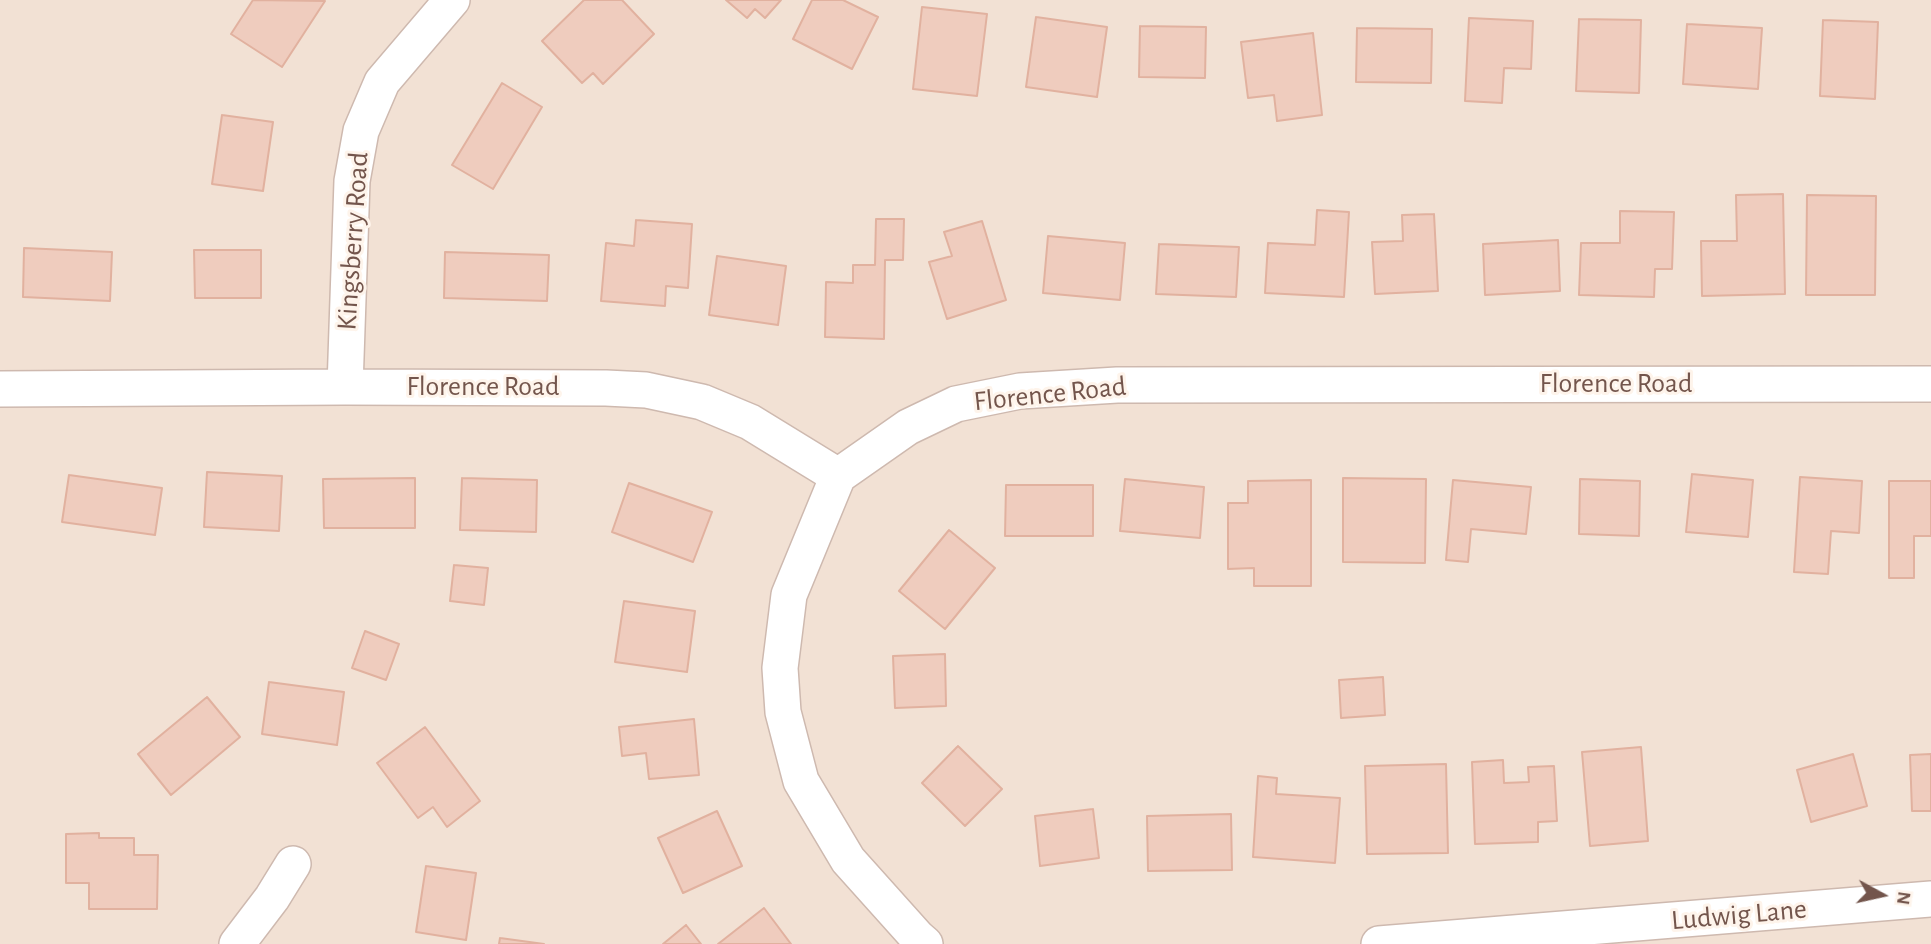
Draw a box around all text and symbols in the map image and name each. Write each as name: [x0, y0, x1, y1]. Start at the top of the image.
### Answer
street label: Kingsberry Road: [330, 151, 376, 331]
street label: Florence Road: [1540, 367, 1692, 401]
street label: Florence Road: [972, 369, 1128, 419]
street label: Florence Road: [407, 370, 559, 404]
north arrow: [1847, 860, 1917, 930]
text: N: [1893, 890, 1914, 906]
street label: Ludwig Lane: [1670, 892, 1808, 938]

